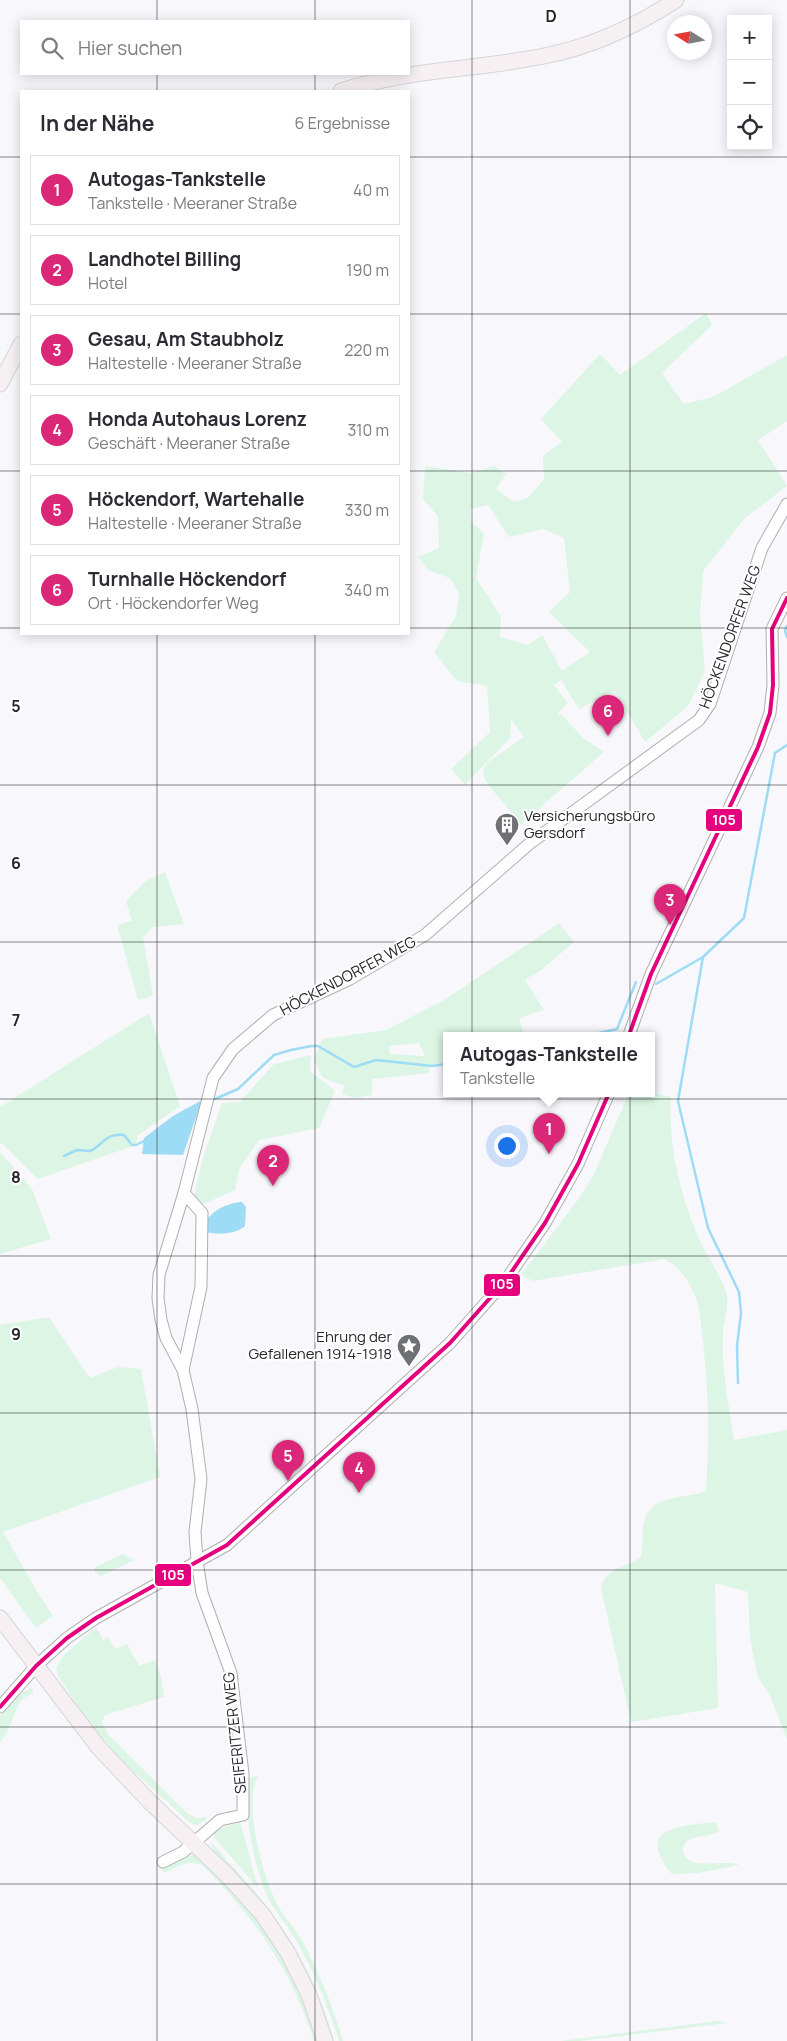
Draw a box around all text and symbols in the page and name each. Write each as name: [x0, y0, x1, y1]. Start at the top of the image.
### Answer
text: D: [545, 5, 557, 27]
north arrow: [667, 15, 712, 60]
map controls: [727, 15, 772, 150]
button: +: [727, 15, 772, 60]
search box: [20, 20, 410, 75]
icon: search: [38, 34, 66, 62]
text: Hier suchen: [78, 35, 182, 61]
button: −: [727, 60, 772, 105]
button: locate: [727, 105, 772, 150]
text: In der Nähe: [40, 109, 154, 137]
text: 6 Ergebnisse: [295, 112, 390, 134]
text: Autogas-Tankstelle: [88, 166, 266, 192]
text: 1: [53, 179, 61, 201]
text: 40 m: [353, 179, 389, 201]
text: Tankstelle · Meeraner Straße: [88, 192, 297, 214]
text: Landhotel Billing: [88, 246, 241, 272]
text: 2: [52, 259, 62, 281]
text: 190 m: [346, 259, 389, 281]
text: Hotel: [88, 272, 128, 294]
text: Gesau, Am Staubholz: [88, 326, 284, 352]
text: 3: [52, 339, 62, 361]
text: 220 m: [344, 339, 389, 361]
text: Haltestelle · Meeraner Straße: [88, 352, 302, 374]
text: Honda Autohaus Lorenz: [88, 406, 307, 432]
text: 4: [52, 419, 62, 441]
text: 310 m: [347, 419, 389, 441]
text: Geschäft · Meeraner Straße: [88, 432, 290, 454]
text: Höckendorf, Wartehalle: [88, 486, 304, 512]
text: 5: [52, 499, 62, 521]
text: 330 m: [345, 499, 389, 521]
text: Haltestelle · Meeraner Straße: [88, 512, 302, 534]
street label: HÖCKENDORFER WEG: [694, 562, 765, 711]
text: Turnhalle Höckendorf: [88, 566, 286, 592]
text: 6: [52, 579, 62, 601]
text: 340 m: [344, 579, 389, 601]
text: Ort · Höckendorfer Weg: [88, 592, 259, 614]
text: 5: [11, 695, 21, 717]
pin: 6: [592, 695, 624, 736]
place label: Versicherungsbüro Gersdorf: [524, 805, 655, 843]
line badge: 105: [705, 808, 743, 832]
text: 105: [712, 810, 736, 829]
building icon: Versicherungsbüro Gersdorf: [494, 812, 520, 846]
text: 6: [11, 852, 21, 874]
pin: 3: [654, 884, 686, 925]
street label: HÖCKENDORFER WEG: [276, 931, 420, 1020]
text: 7: [12, 1009, 20, 1031]
popup: [443, 1032, 655, 1097]
text: Autogas-Tankstelle: [460, 1041, 638, 1067]
text: Tankstelle: [460, 1067, 535, 1089]
pin: 1: [533, 1113, 565, 1154]
your location: [494, 1133, 520, 1159]
pin: 2: [257, 1145, 289, 1186]
text: 8: [11, 1166, 21, 1188]
line badge: 105: [483, 1273, 521, 1297]
text: 105: [490, 1274, 514, 1293]
text: 9: [11, 1323, 21, 1345]
place label: Ehrung der Gefallenen 1914-1918: [249, 1326, 393, 1364]
place icon: Ehrung der Gefallenen 1914-1918: [396, 1333, 422, 1367]
pin: 5: [272, 1440, 304, 1481]
pin: 4: [343, 1452, 375, 1493]
line badge: 105: [154, 1563, 192, 1587]
text: 105: [161, 1565, 185, 1584]
street label: SEIFERITZER WEG: [218, 1671, 251, 1795]

